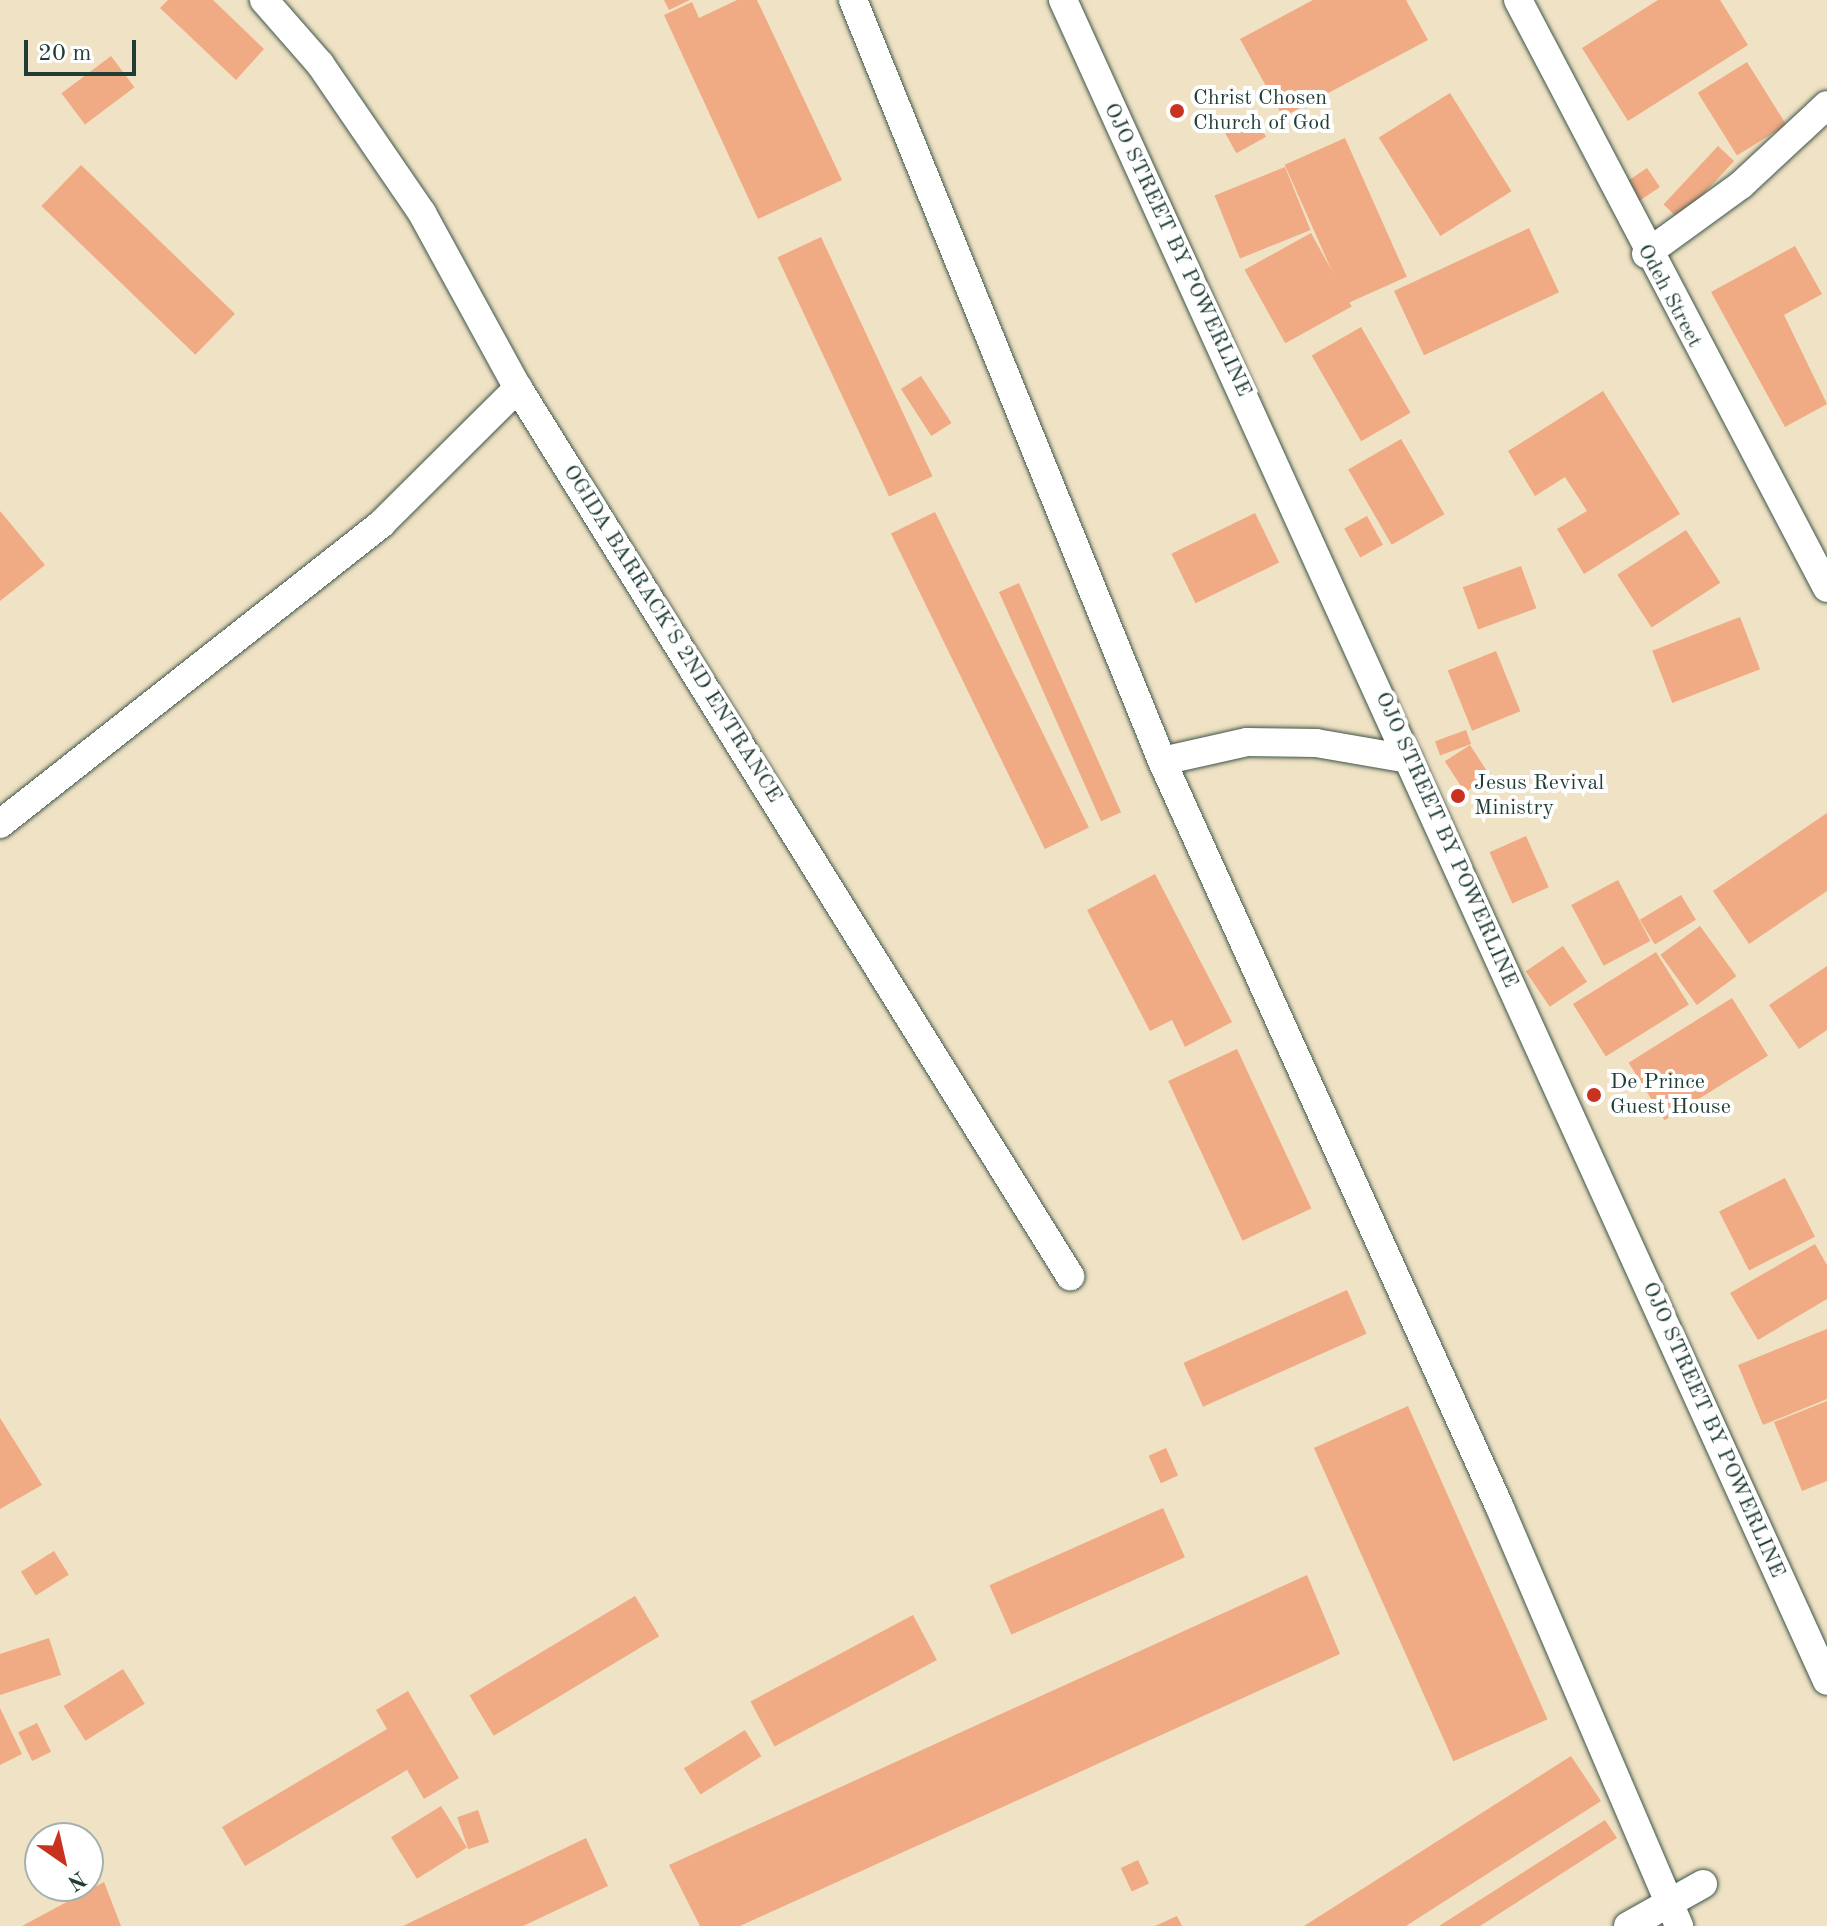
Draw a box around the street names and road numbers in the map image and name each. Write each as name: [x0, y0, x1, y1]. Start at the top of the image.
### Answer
street label: OJO STREET BY POWERLINE: [1097, 99, 1257, 401]
street label: Odeh Street: [1631, 240, 1707, 352]
street label: OGIDA BARRACK'S 2ND ENTRANCE: [556, 460, 788, 808]
street label: OJO STREET BY POWERLINE: [1369, 688, 1523, 992]
street label: OJO STREET BY POWERLINE: [1636, 1278, 1790, 1582]

